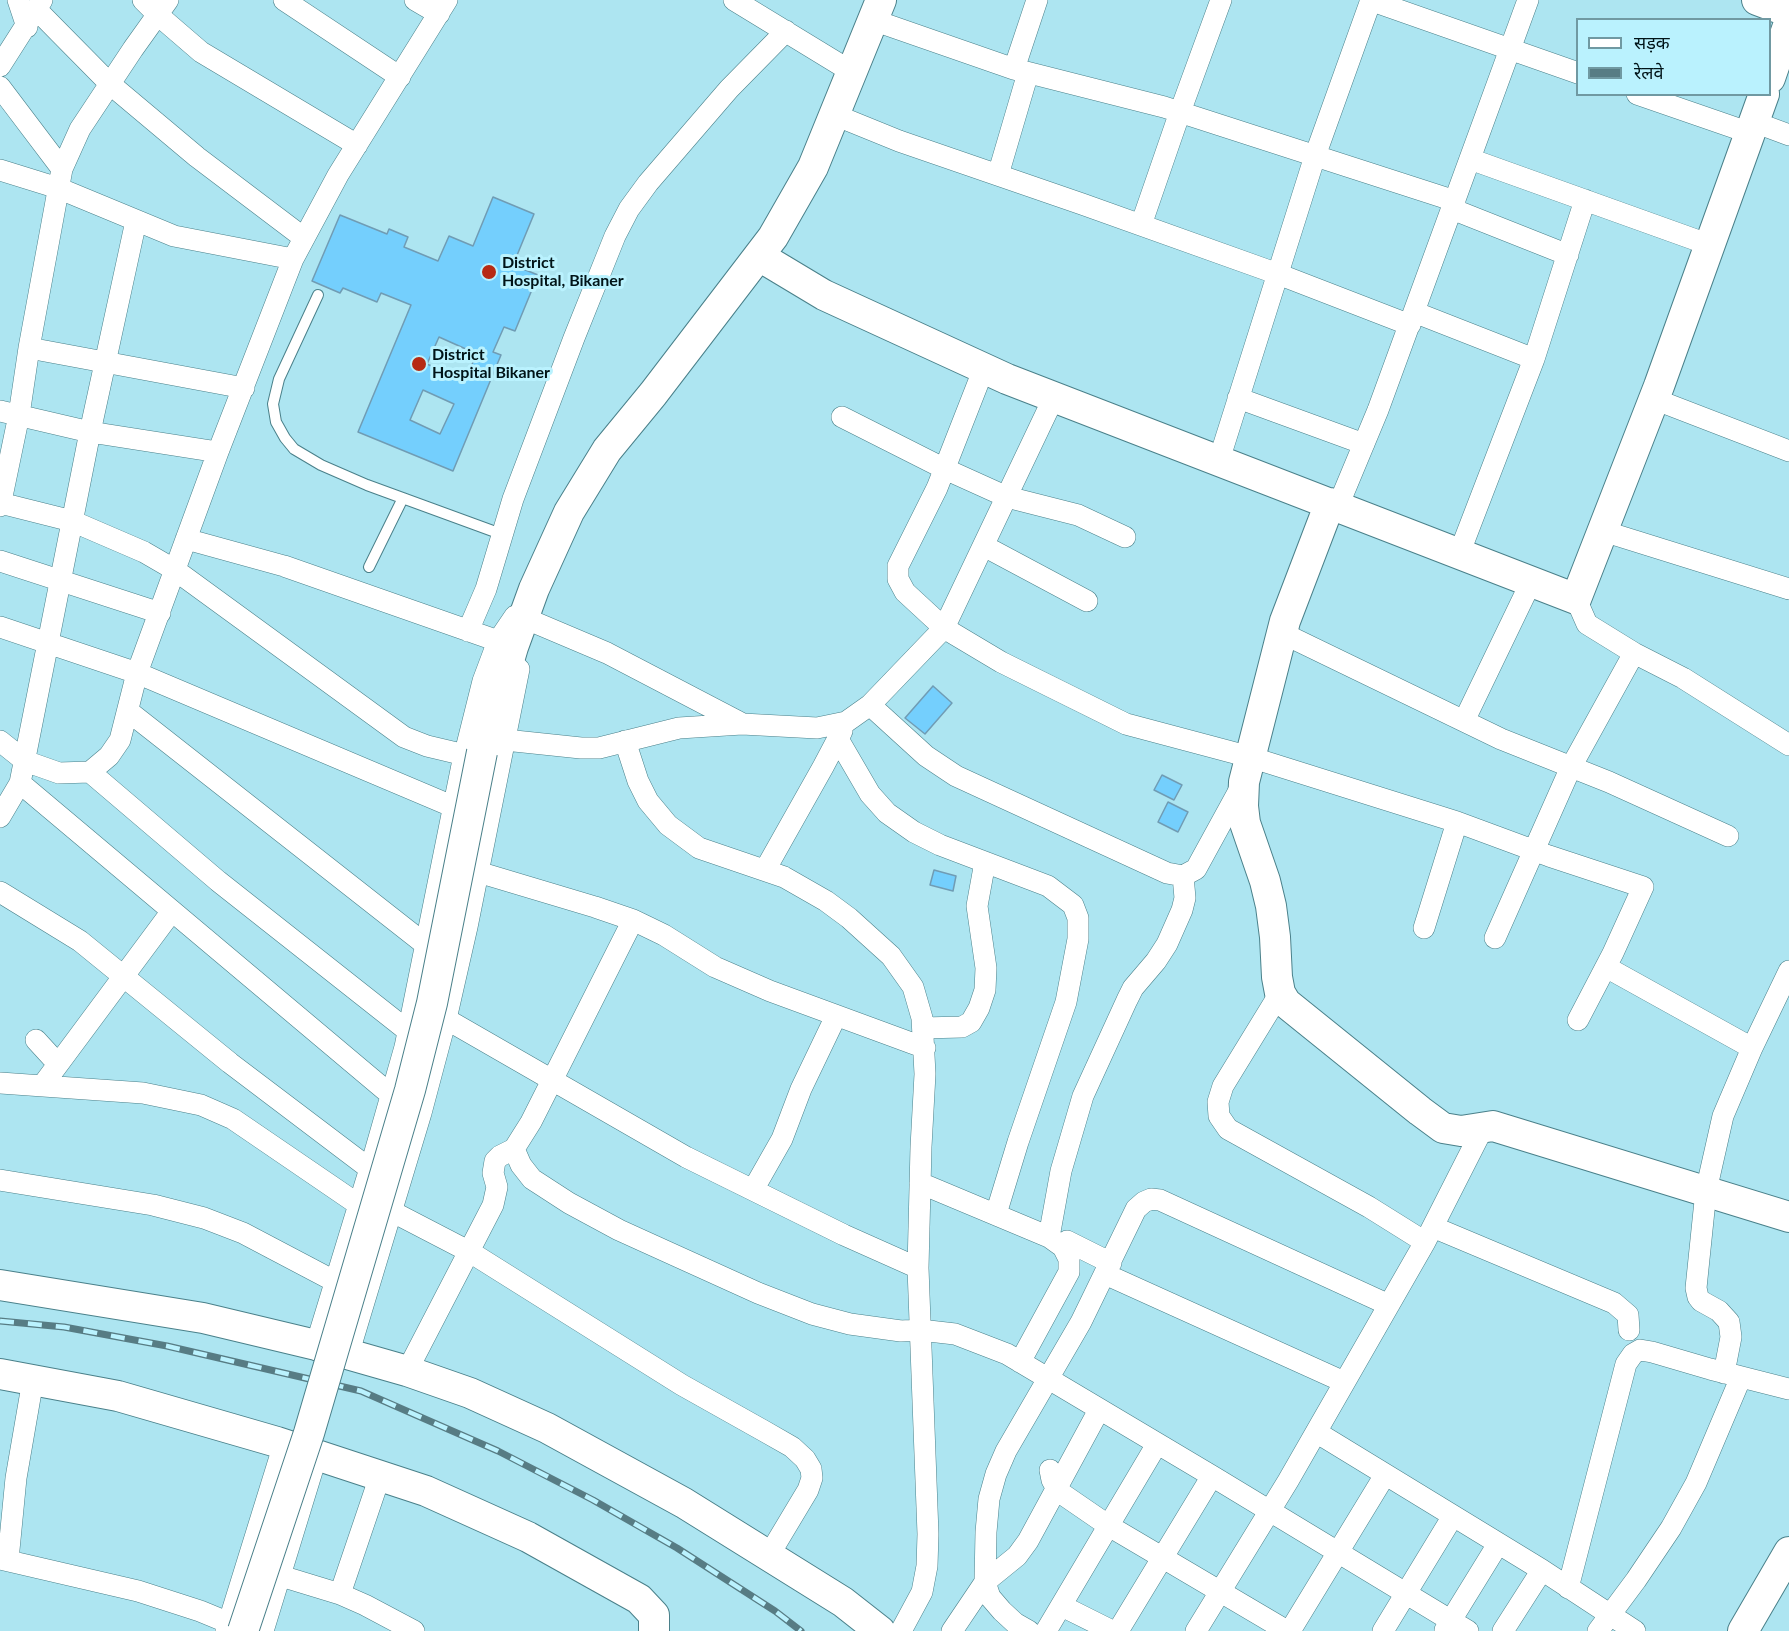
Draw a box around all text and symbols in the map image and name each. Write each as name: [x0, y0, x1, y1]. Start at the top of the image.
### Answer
legend: [1576, 18, 1771, 96]
text: सड़क: [1634, 31, 1670, 53]
text: रेलवे: [1634, 61, 1664, 83]
place label: District Hospital, Bikaner: [502, 253, 624, 291]
marker: District Hospital, Bikaner: [480, 263, 498, 281]
place label: District Hospital Bikaner: [432, 345, 550, 383]
marker: District Hospital Bikaner: [410, 355, 428, 373]

